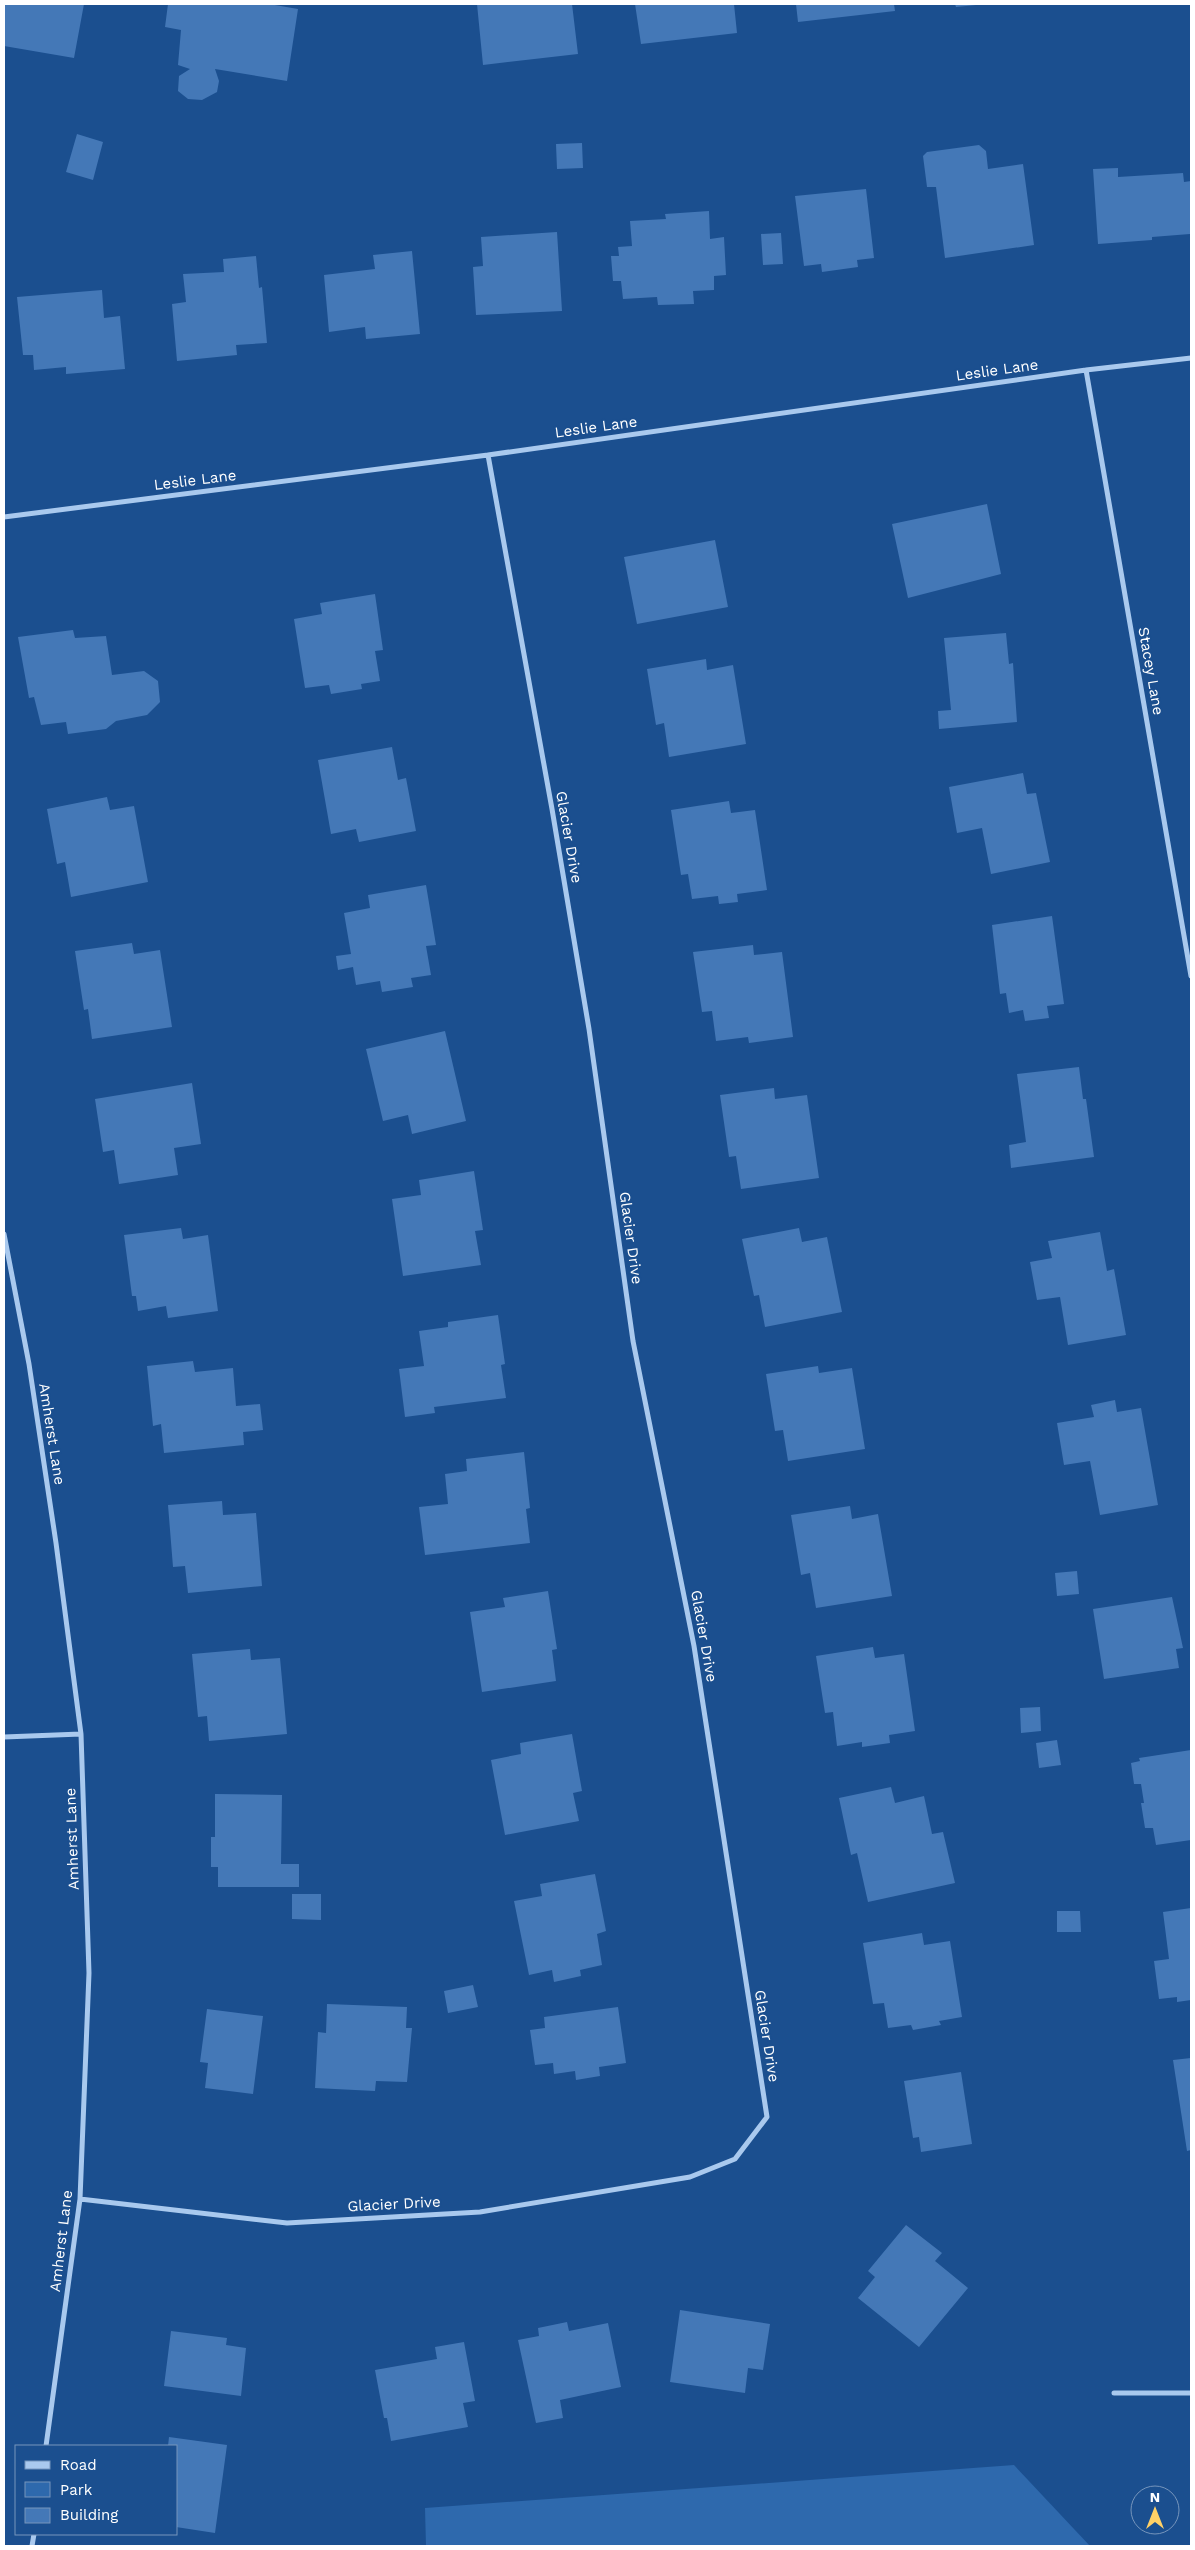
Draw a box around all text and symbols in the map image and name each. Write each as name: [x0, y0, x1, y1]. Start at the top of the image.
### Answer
street label: Leslie Lane: [955, 355, 1039, 385]
street label: Leslie Lane: [554, 412, 638, 442]
street label: Leslie Lane: [153, 466, 237, 494]
street label: Stacey Lane: [1134, 626, 1168, 716]
street label: Glacier Drive: [552, 790, 586, 884]
street label: Glacier Drive: [616, 1191, 646, 1285]
street label: Amherst Lane: [35, 1382, 69, 1486]
street label: Glacier Drive: [687, 1589, 721, 1683]
street label: Amherst Lane: [61, 1787, 83, 1891]
street label: Glacier Drive: [751, 1989, 783, 2083]
street label: Amherst Lane: [46, 2189, 76, 2293]
street label: Glacier Drive: [347, 2193, 441, 2215]
legend: [15, 2445, 178, 2535]
text: Road: [60, 2456, 97, 2474]
text: Park: [60, 2481, 93, 2499]
north arrow: [1130, 2485, 1180, 2535]
text: N: [1150, 2489, 1160, 2505]
text: Building: [60, 2506, 118, 2524]

